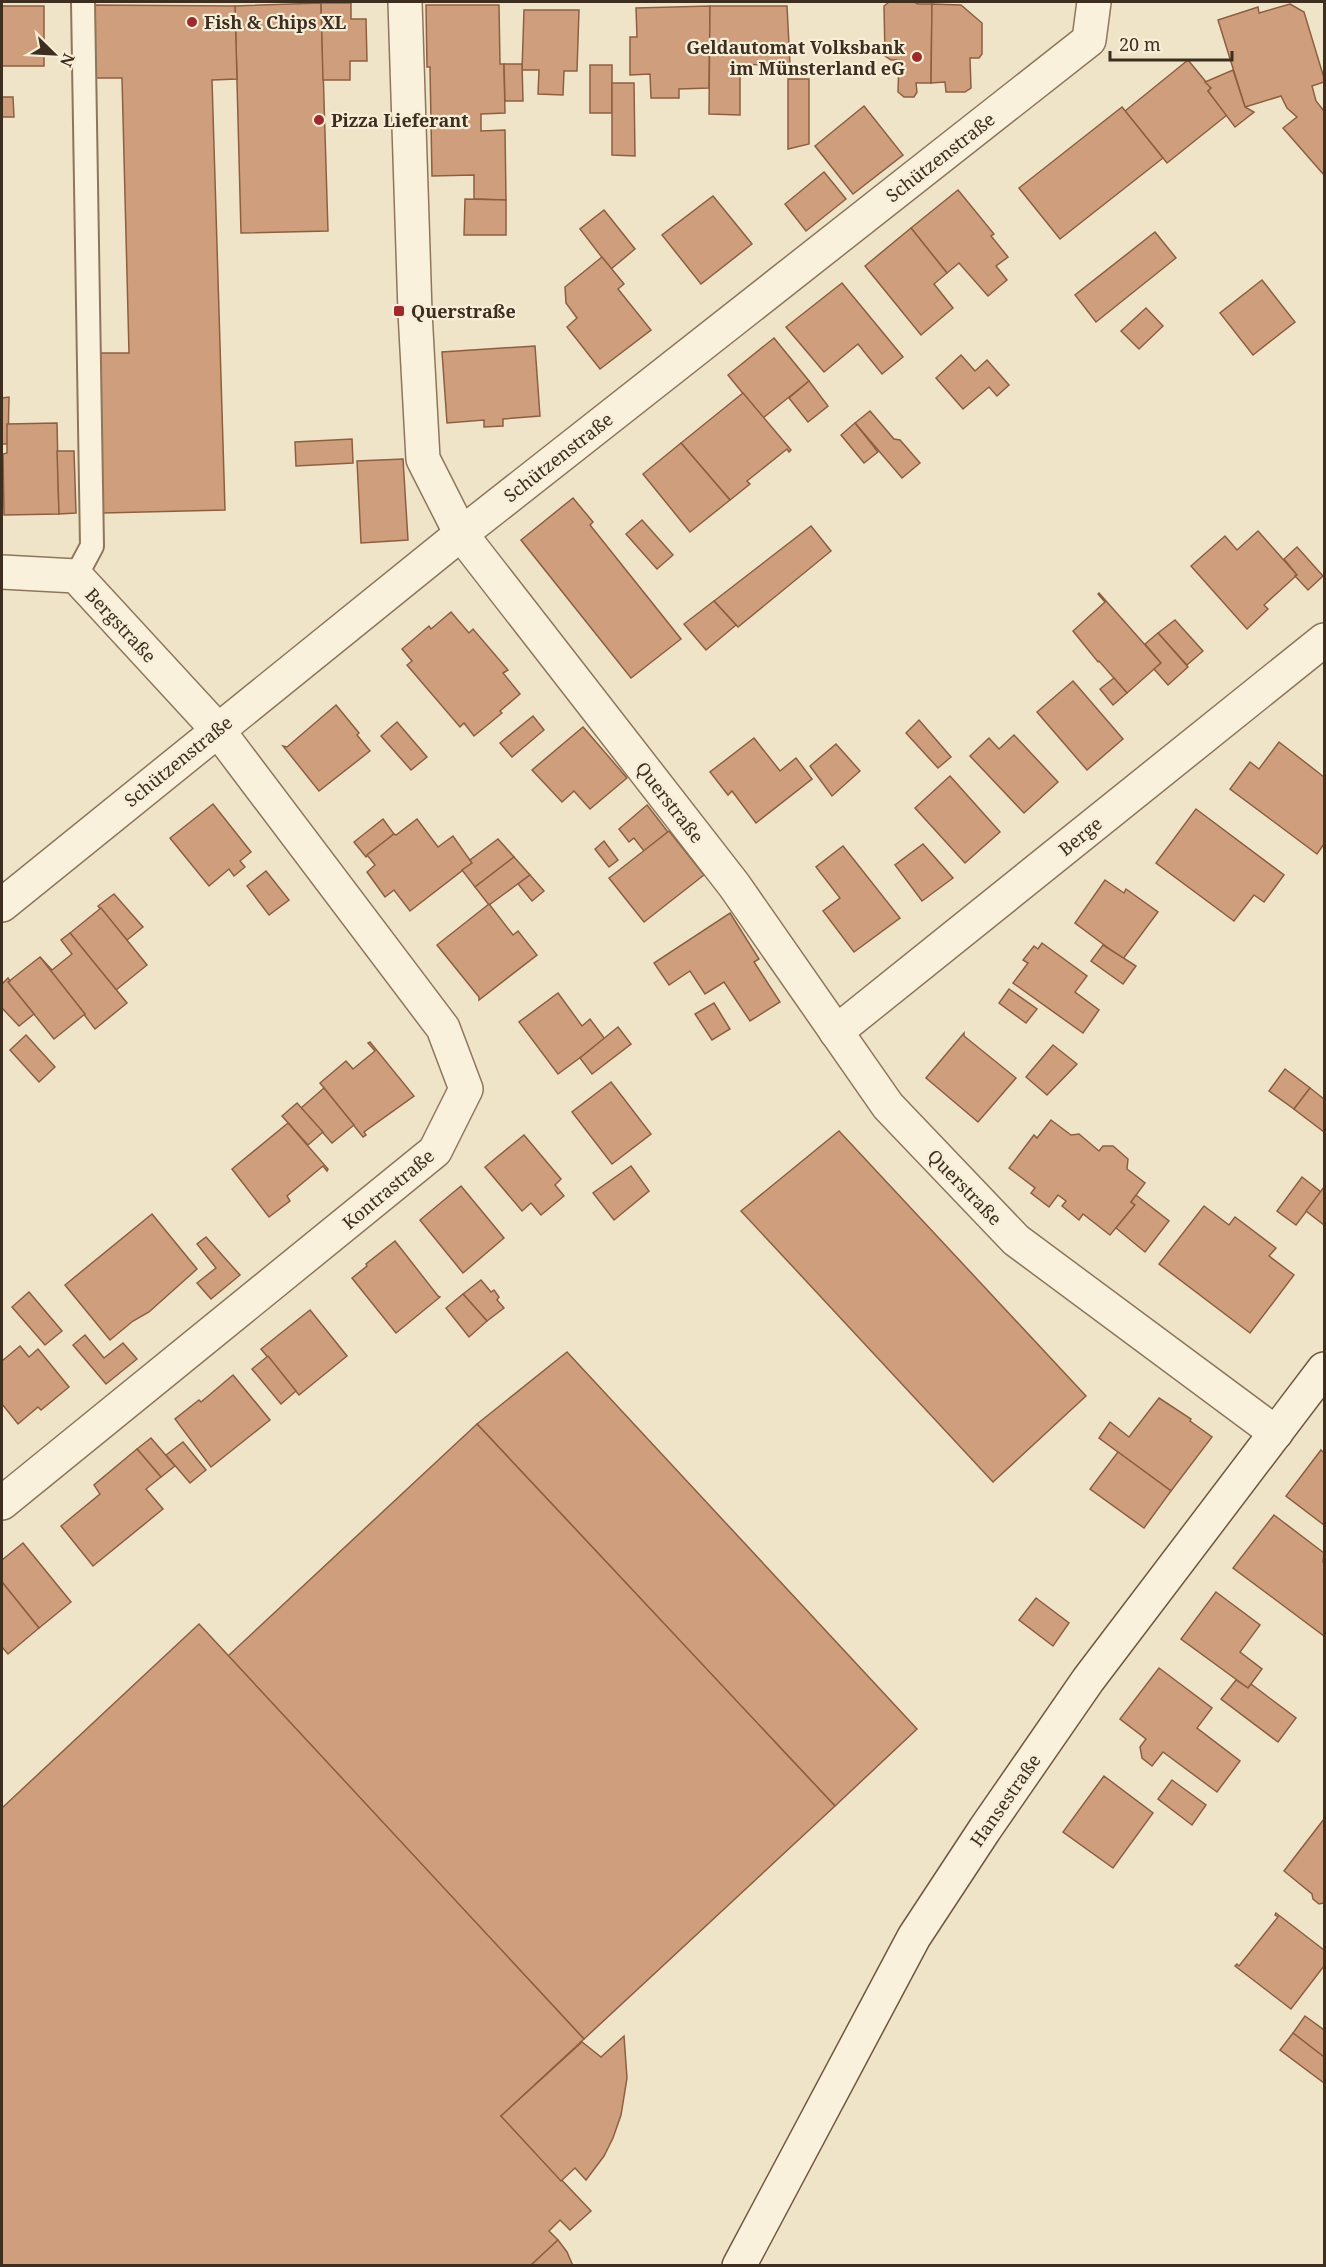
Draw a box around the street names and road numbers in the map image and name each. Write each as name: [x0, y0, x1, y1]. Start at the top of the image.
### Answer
street label: Schützenstraße: [880, 107, 1000, 207]
street label: Schützenstraße: [498, 407, 618, 507]
street label: Bergstraße: [80, 583, 162, 667]
street label: Schützenstraße: [119, 710, 237, 812]
street label: Querstraße: [631, 756, 709, 848]
street label: Berge: [1053, 811, 1107, 861]
street label: Kontrastraße: [337, 1144, 439, 1234]
street label: Querstraße: [923, 1144, 1007, 1230]
street label: Hansestraße: [964, 1749, 1046, 1851]

